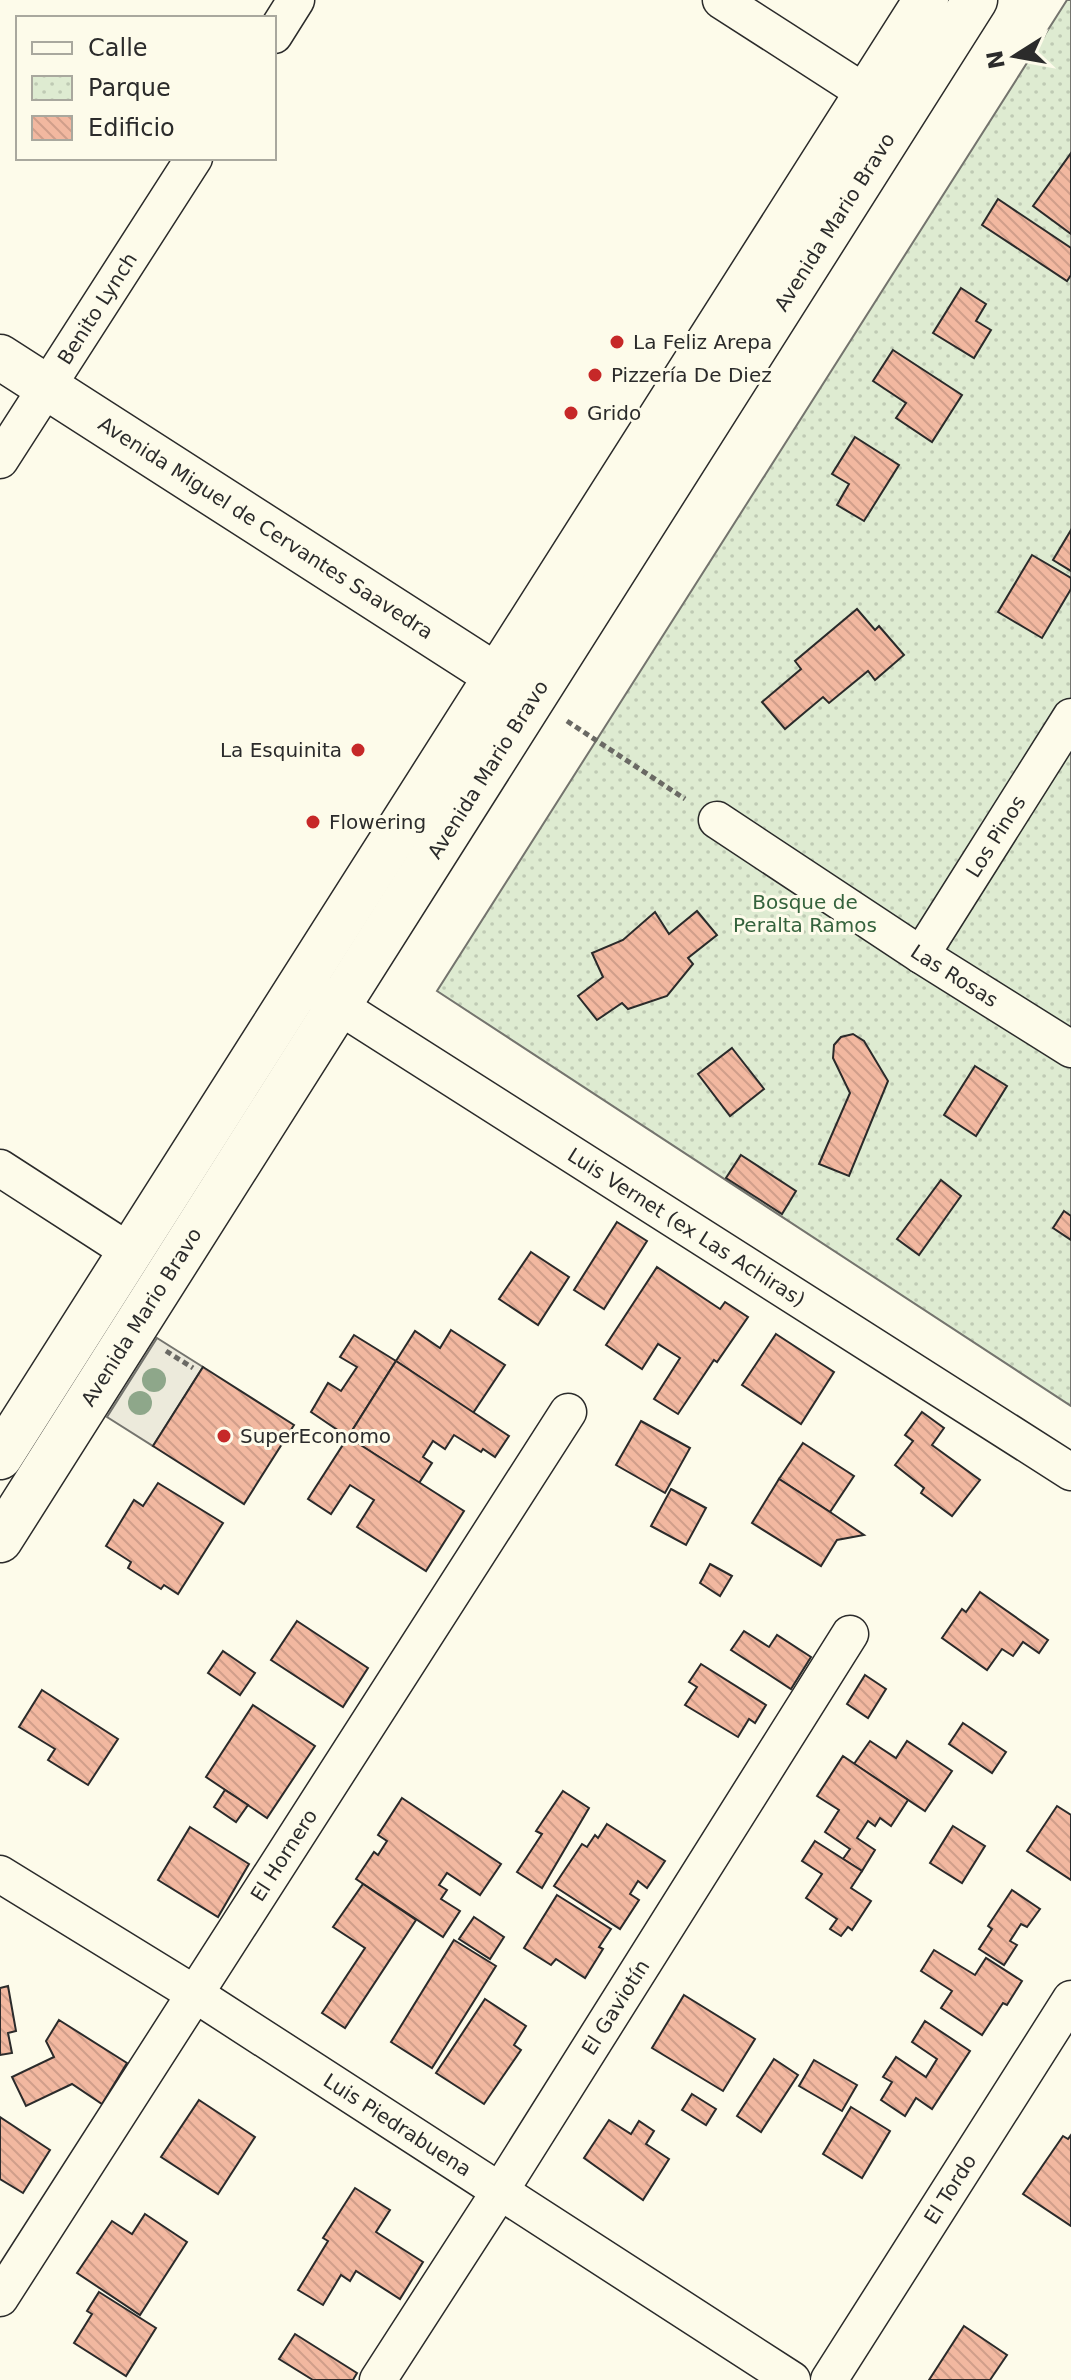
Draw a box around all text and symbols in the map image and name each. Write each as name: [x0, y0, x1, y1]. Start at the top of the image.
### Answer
legend: [16, 16, 276, 160]
north arrow: [975, 16, 1055, 96]
text: Calle: [88, 34, 148, 62]
text: N: [982, 48, 1010, 71]
text: Parque: [88, 74, 171, 102]
text: Edificio: [88, 114, 175, 142]
street label: Avenida Mario Bravo: [769, 128, 900, 316]
street label: Benito Lynch: [53, 248, 142, 369]
place label: La Feliz Arepa: [633, 330, 772, 354]
marker: La Feliz Arepa: [608, 333, 626, 351]
place label: Pizzería De Diez: [611, 363, 772, 387]
marker: Pizzería De Diez: [586, 366, 604, 384]
place label: Grido: [587, 401, 641, 425]
marker: Grido: [562, 404, 580, 422]
street label: Avenida Miguel de Cervantes Saavedra: [94, 412, 438, 644]
street label: Avenida Mario Bravo: [422, 676, 553, 863]
place label: La Esquinita: [220, 738, 342, 762]
marker: La Esquinita: [349, 741, 367, 759]
street label: Los Pinos: [961, 791, 1030, 882]
place label: Flowering: [329, 810, 426, 834]
marker: Flowering: [304, 813, 322, 831]
park label: Bosque de Peralta Ramos: [733, 890, 877, 937]
street label: Las Rosas: [906, 940, 1002, 1012]
street label: Luis Vernet (ex Las Achiras): [563, 1143, 810, 1312]
street label: Avenida Mario Bravo: [76, 1223, 207, 1411]
place label: SuperEconomo: [240, 1424, 391, 1448]
marker: SuperEconomo: [215, 1427, 233, 1445]
street label: El Hornero: [246, 1805, 322, 1906]
street label: El Gaviotín: [577, 1955, 654, 2059]
street label: Luis Piedrabuena: [319, 2068, 476, 2181]
street label: El Tordo: [919, 2150, 981, 2229]

